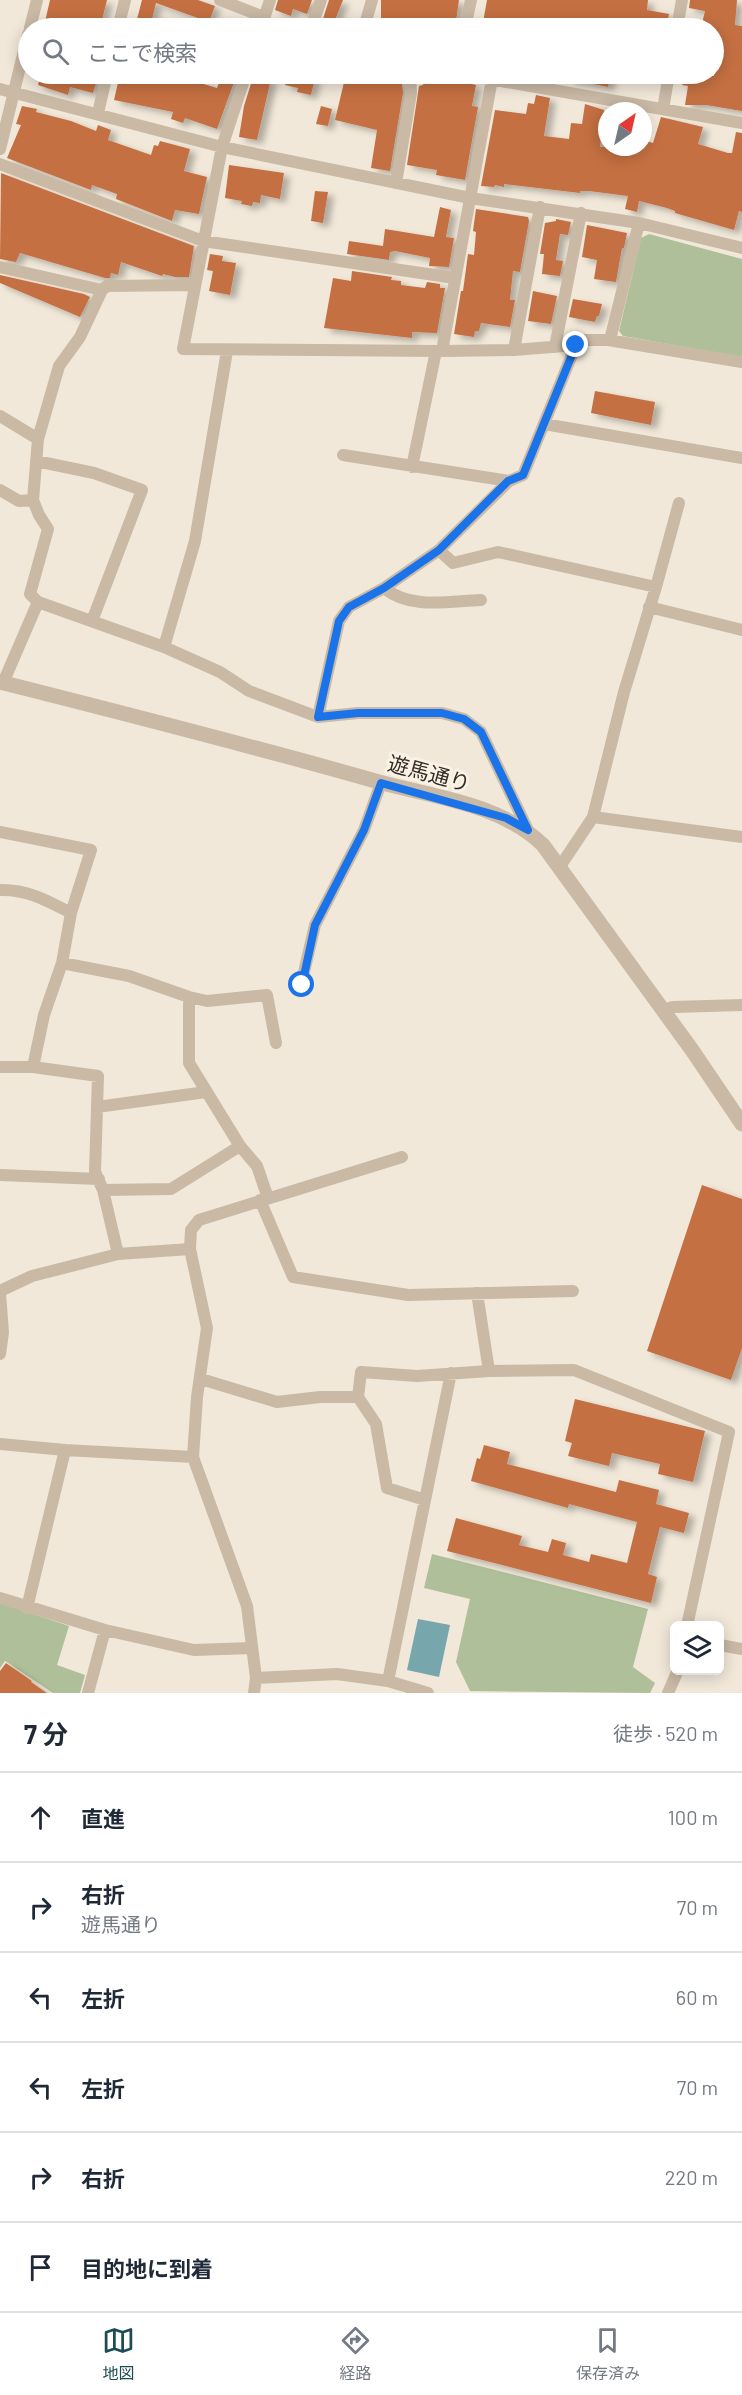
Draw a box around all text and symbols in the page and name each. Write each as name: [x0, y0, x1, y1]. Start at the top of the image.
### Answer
search box: [18, 18, 724, 84]
icon: search: [39, 35, 72, 68]
text: ここで検索: [87, 39, 197, 65]
north arrow: [598, 102, 652, 156]
route end: [562, 331, 588, 357]
street label: 遊馬通り: [386, 750, 473, 795]
route start: [288, 971, 314, 997]
map controls: [670, 1621, 724, 1675]
button: layers: [670, 1621, 724, 1675]
text: 7 分: [24, 1718, 68, 1749]
text: 徒歩 · 520 m: [613, 1721, 718, 1745]
icon: ahead: [24, 1801, 57, 1834]
text: 直進: [81, 1805, 125, 1831]
text: 100 m: [668, 1805, 718, 1829]
text: 右折: [81, 1881, 125, 1907]
icon: right: [24, 1891, 57, 1924]
text: 70 m: [677, 1895, 718, 1919]
text: 遊馬通り: [81, 1912, 161, 1936]
icon: left: [24, 1981, 57, 2014]
text: 左折: [81, 1985, 125, 2011]
text: 60 m: [676, 1985, 718, 2009]
icon: left: [24, 2071, 57, 2104]
text: 左折: [81, 2075, 125, 2101]
text: 70 m: [677, 2075, 718, 2099]
icon: right: [24, 2161, 57, 2194]
text: 右折: [81, 2165, 125, 2191]
text: 220 m: [665, 2165, 718, 2189]
icon: arrive: [24, 2251, 57, 2284]
text: 目的地に到着: [81, 2255, 213, 2281]
tab: 地図: [102, 2324, 135, 2384]
tab: 経路: [339, 2324, 372, 2384]
tab: 保存済み: [576, 2324, 640, 2384]

